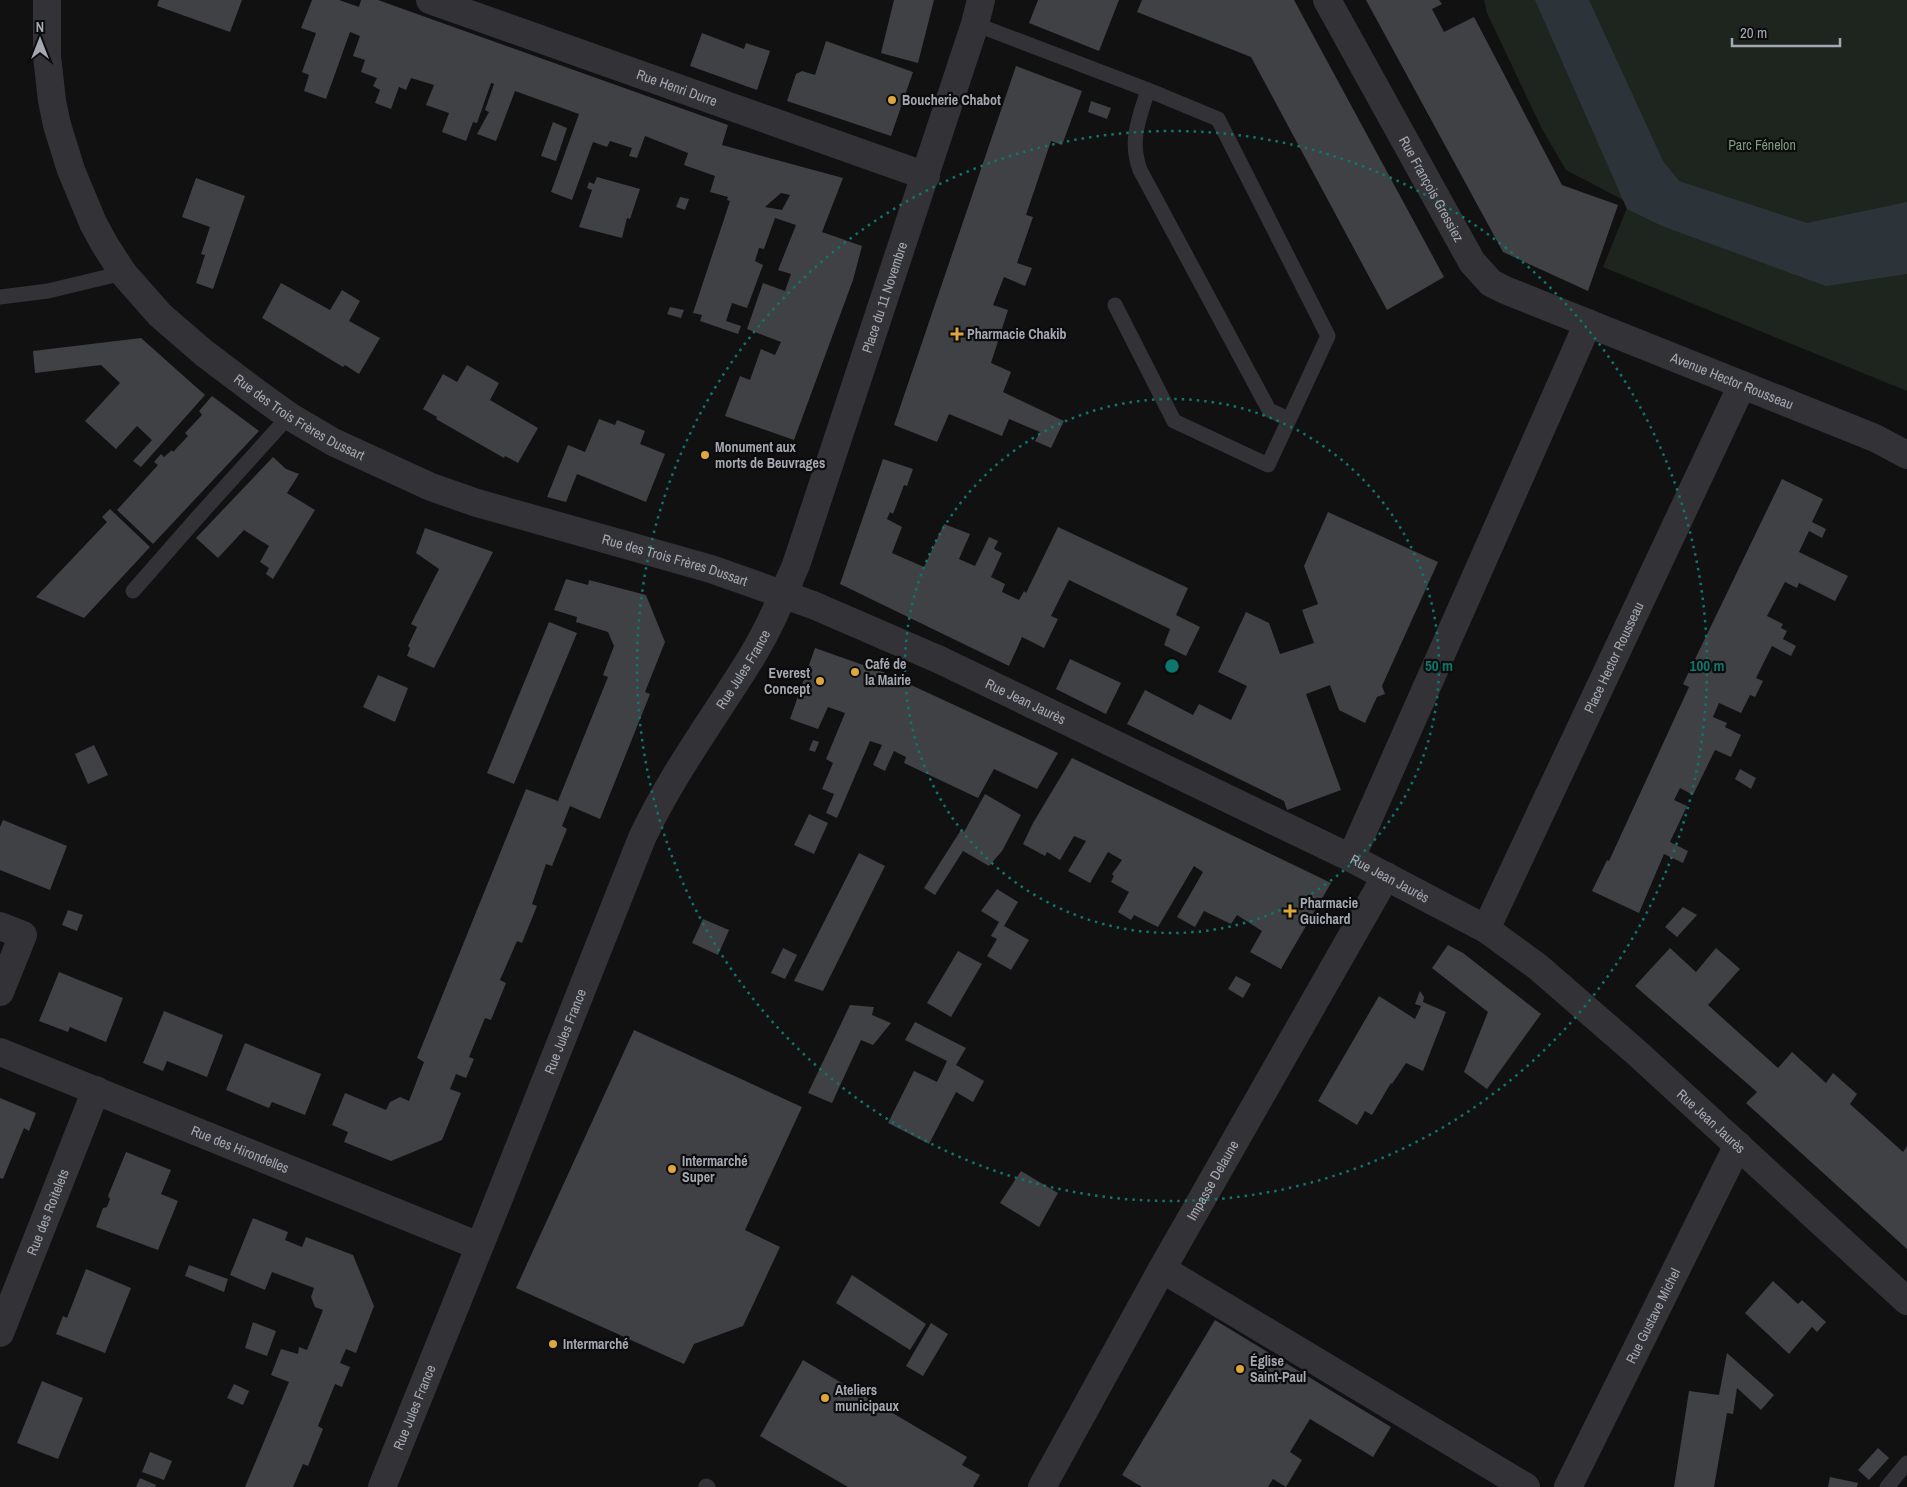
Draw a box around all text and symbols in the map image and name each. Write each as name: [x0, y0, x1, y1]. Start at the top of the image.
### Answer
north arrow: [15, 15, 65, 65]
scale bar: [1732, 15, 1840, 47]
text: N: [36, 18, 44, 36]
text: 20 m: [1740, 22, 1767, 43]
street label: Rue Henri Durre: [634, 65, 720, 110]
place label: Boucherie Chabot: [902, 91, 1001, 109]
marker: Boucherie Chabot: [886, 94, 898, 106]
street label: Rue François Gressiez: [1395, 133, 1468, 245]
park label: Parc Fénelon: [1728, 136, 1796, 154]
street label: Place du 11 Novembre: [858, 239, 911, 355]
place label: Pharmacie Chakib: [967, 325, 1067, 343]
marker: Pharmacie Chakib: [951, 328, 963, 340]
street label: Avenue Hector Rousseau: [1667, 348, 1796, 413]
street label: Rue des Trois Frères Dussart: [230, 370, 367, 464]
place label: Monument aux morts de Beuvrages: [715, 438, 825, 472]
marker: Monument aux morts de Beuvrages: [699, 449, 711, 461]
street label: Rue des Trois Frères Dussart: [600, 530, 750, 590]
street label: Place Hector Rousseau: [1580, 599, 1648, 716]
street label: Rue Jules France: [712, 627, 774, 712]
place label: Café de la Mairie: [865, 655, 911, 689]
text: 50 m: [1425, 655, 1453, 676]
text: 100 m: [1690, 655, 1724, 676]
centre of rings: [1163, 657, 1181, 675]
place label: Everest Concept: [764, 664, 810, 698]
marker: Café de la Mairie: [849, 666, 861, 678]
street label: Rue Jean Jaurès: [983, 674, 1069, 728]
marker: Everest Concept: [814, 675, 826, 687]
street label: Rue Jean Jaurès: [1347, 850, 1433, 907]
place label: Pharmacie Guichard: [1300, 894, 1358, 928]
marker: Pharmacie Guichard: [1284, 905, 1296, 917]
street label: Rue Jules France: [540, 986, 590, 1077]
street label: Rue Jean Jaurès: [1673, 1085, 1750, 1157]
street label: Rue des Hirondelles: [188, 1121, 292, 1177]
street label: Impasse Delaune: [1183, 1137, 1243, 1224]
place label: Intermarché Super: [682, 1152, 748, 1186]
marker: Intermarché Super: [666, 1163, 678, 1175]
street label: Rue des Roitelets: [23, 1166, 73, 1258]
street label: Rue Gustave Michel: [1622, 1265, 1684, 1367]
place label: Intermarché: [563, 1335, 629, 1353]
marker: Intermarché: [547, 1338, 559, 1350]
place label: Église Saint-Paul: [1250, 1352, 1306, 1386]
street label: Rue Jules France: [389, 1362, 440, 1452]
marker: Église Saint-Paul: [1234, 1363, 1246, 1375]
place label: Ateliers municipaux: [835, 1381, 899, 1415]
marker: Ateliers municipaux: [819, 1392, 831, 1404]

